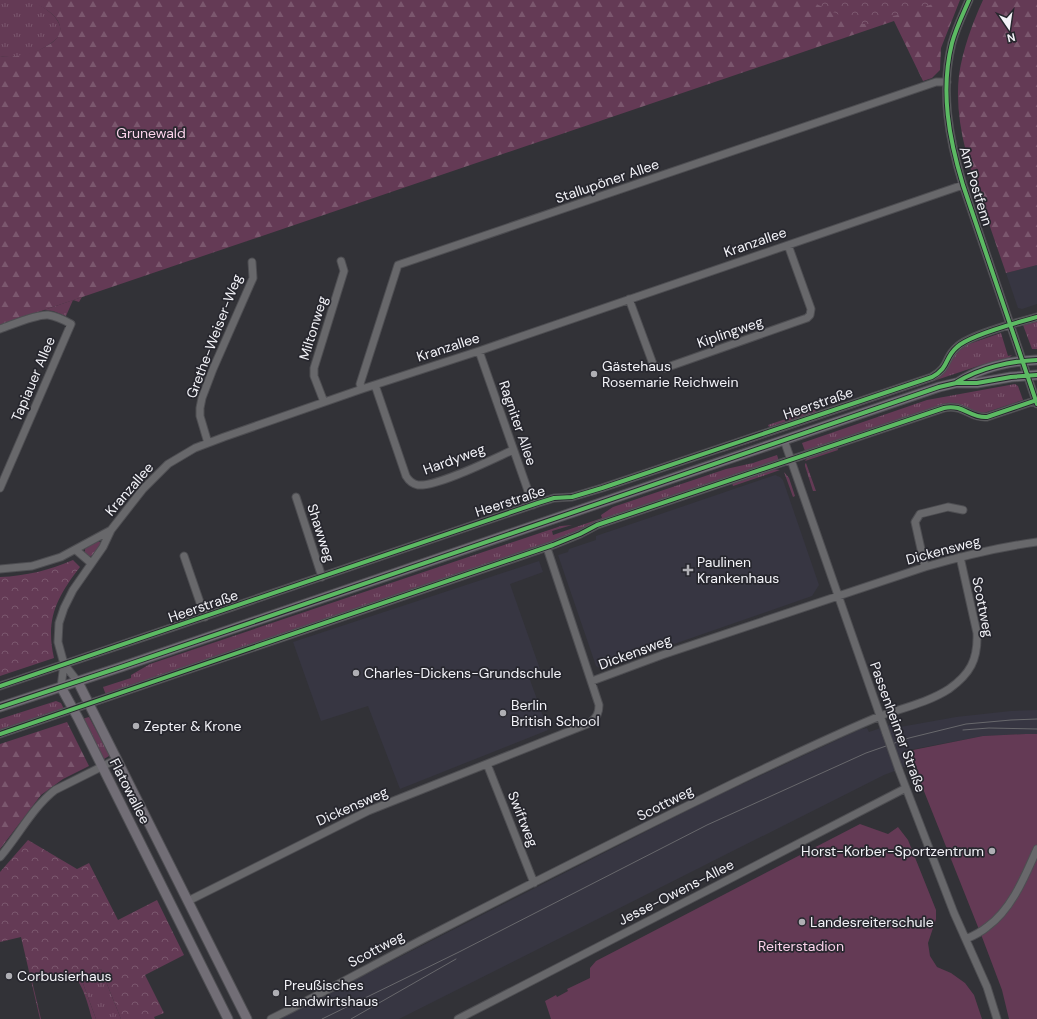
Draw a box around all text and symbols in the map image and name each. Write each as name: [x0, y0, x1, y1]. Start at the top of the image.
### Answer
north arrow: [989, 8, 1029, 48]
text: N: [1006, 30, 1017, 45]
park label: Grunewald: [116, 124, 186, 142]
street label: Am Postfenn: [955, 144, 997, 228]
street label: Stallupöner Allee: [553, 155, 661, 207]
street label: Kranzallee: [721, 223, 789, 261]
street label: Grethe-Weiser-Weg: [182, 271, 246, 401]
street label: Miltonweg: [295, 294, 331, 362]
street label: Kiplingweg: [695, 312, 766, 352]
street label: Kranzallee: [414, 328, 482, 366]
street label: Tapiauer Allee: [7, 334, 59, 424]
place label: Gästehaus Rosemarie Reichwein: [602, 357, 739, 391]
marker: Gästehaus Rosemarie Reichwein: [589, 369, 599, 379]
street label: Ragniter Allee: [495, 378, 541, 468]
street label: Heerstraße: [781, 383, 855, 423]
street label: Hardyweg: [420, 439, 488, 479]
street label: Kranzallee: [101, 458, 157, 520]
street label: Heerstraße: [473, 481, 547, 521]
street label: Shawweg: [303, 501, 339, 565]
street label: Dickensweg: [904, 531, 982, 569]
place label: Paulinen Krankenhaus: [697, 553, 779, 587]
marker: Paulinen Krankenhaus: [682, 564, 694, 576]
street label: Scottweg: [968, 575, 998, 639]
street label: Heerstraße: [166, 586, 240, 626]
street label: Dickensweg: [596, 630, 674, 674]
street label: Passenheimer Straße: [866, 659, 930, 795]
place label: Charles-Dickens-Grundschule: [364, 664, 562, 682]
marker: Charles-Dickens-Grundschule: [351, 668, 361, 678]
place label: Berlin British School: [511, 696, 600, 730]
marker: Berlin British School: [498, 708, 508, 718]
place label: Zepter & Krone: [144, 717, 242, 735]
marker: Zepter & Krone: [131, 721, 141, 731]
street label: Flatowallee: [106, 755, 154, 827]
street label: Scottweg: [634, 781, 697, 825]
street label: Dickensweg: [313, 782, 391, 830]
street label: Swiftweg: [504, 788, 542, 850]
place label: Horst-Korber-Sportzentrum: [801, 842, 984, 860]
marker: Horst-Korber-Sportzentrum: [987, 846, 997, 856]
street label: Jesse-Owens-Allee: [615, 855, 737, 929]
place label: Landesreiterschule: [810, 913, 934, 931]
marker: Landesreiterschule: [797, 917, 807, 927]
street label: Scottweg: [345, 927, 407, 971]
park label: Reiterstadion: [758, 937, 844, 955]
place label: Corbusierhaus: [17, 967, 112, 985]
marker: Corbusierhaus: [4, 971, 14, 981]
place label: Preußisches Landwirtshaus: [284, 976, 378, 1010]
marker: Preußisches Landwirtshaus: [271, 988, 281, 998]

